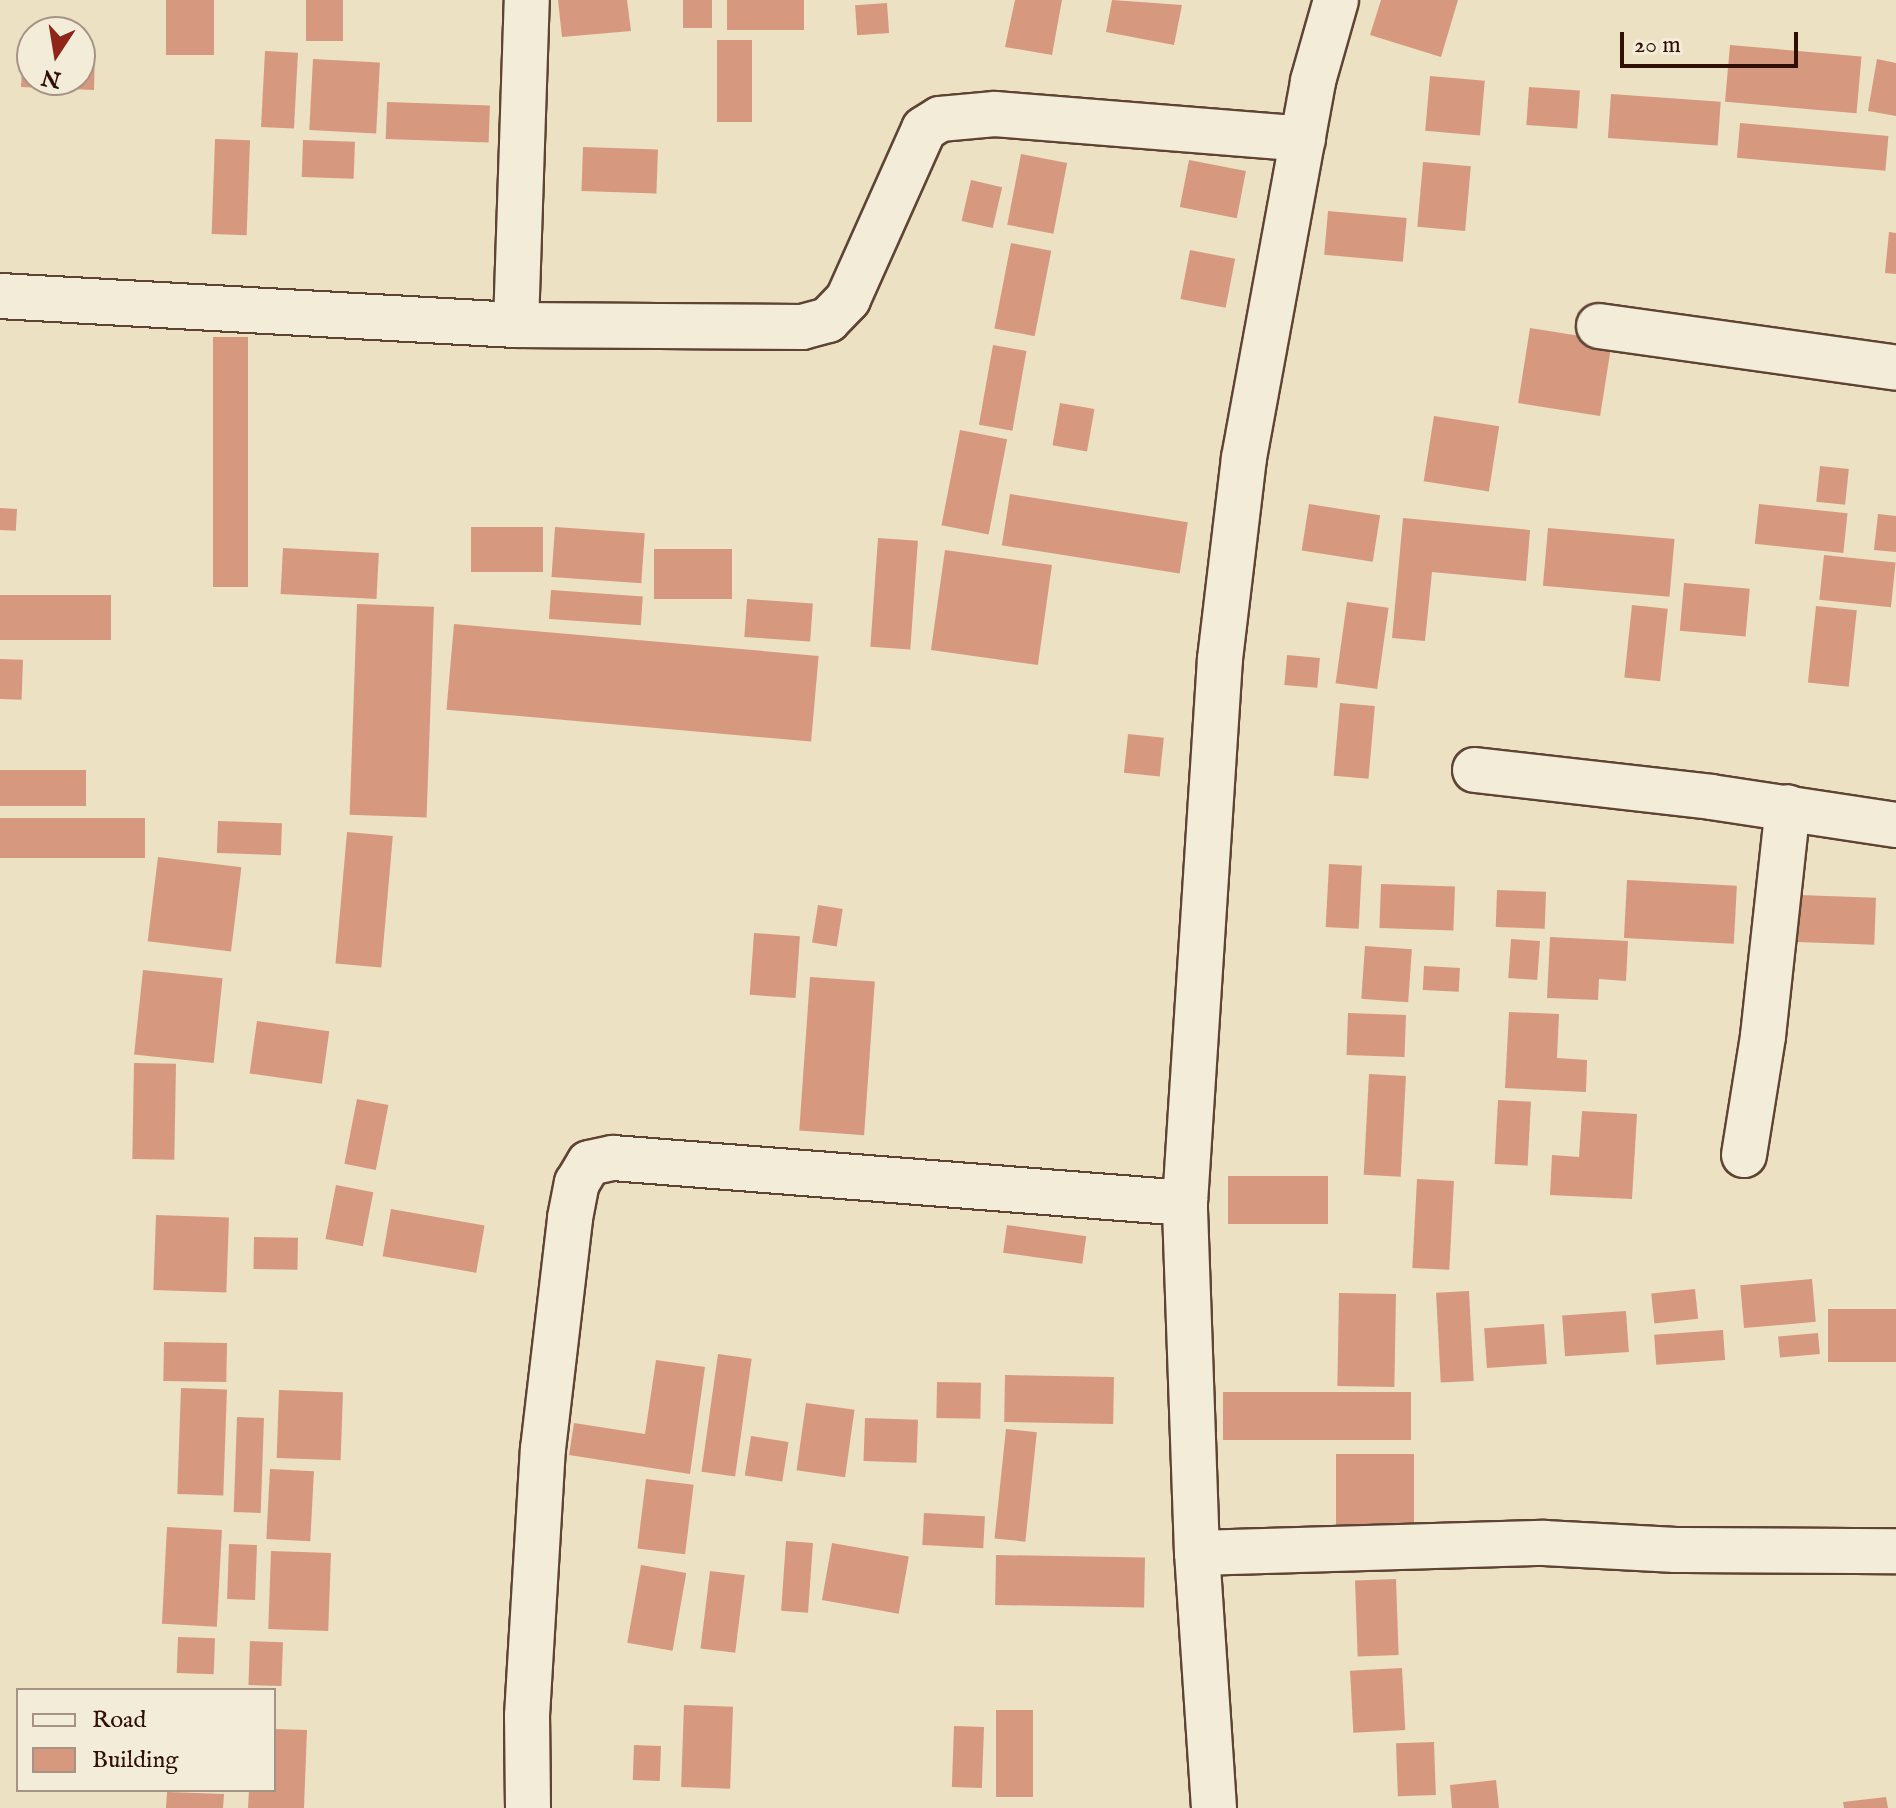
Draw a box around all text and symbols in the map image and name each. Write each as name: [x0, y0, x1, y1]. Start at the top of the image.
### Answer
north arrow: [16, 16, 96, 96]
scale bar: [1624, 16, 1802, 66]
text: 20 m: [1634, 30, 1681, 61]
text: N: [39, 62, 64, 93]
legend: [16, 1688, 276, 1792]
text: Road: [92, 1705, 146, 1736]
text: Building: [92, 1745, 178, 1776]

